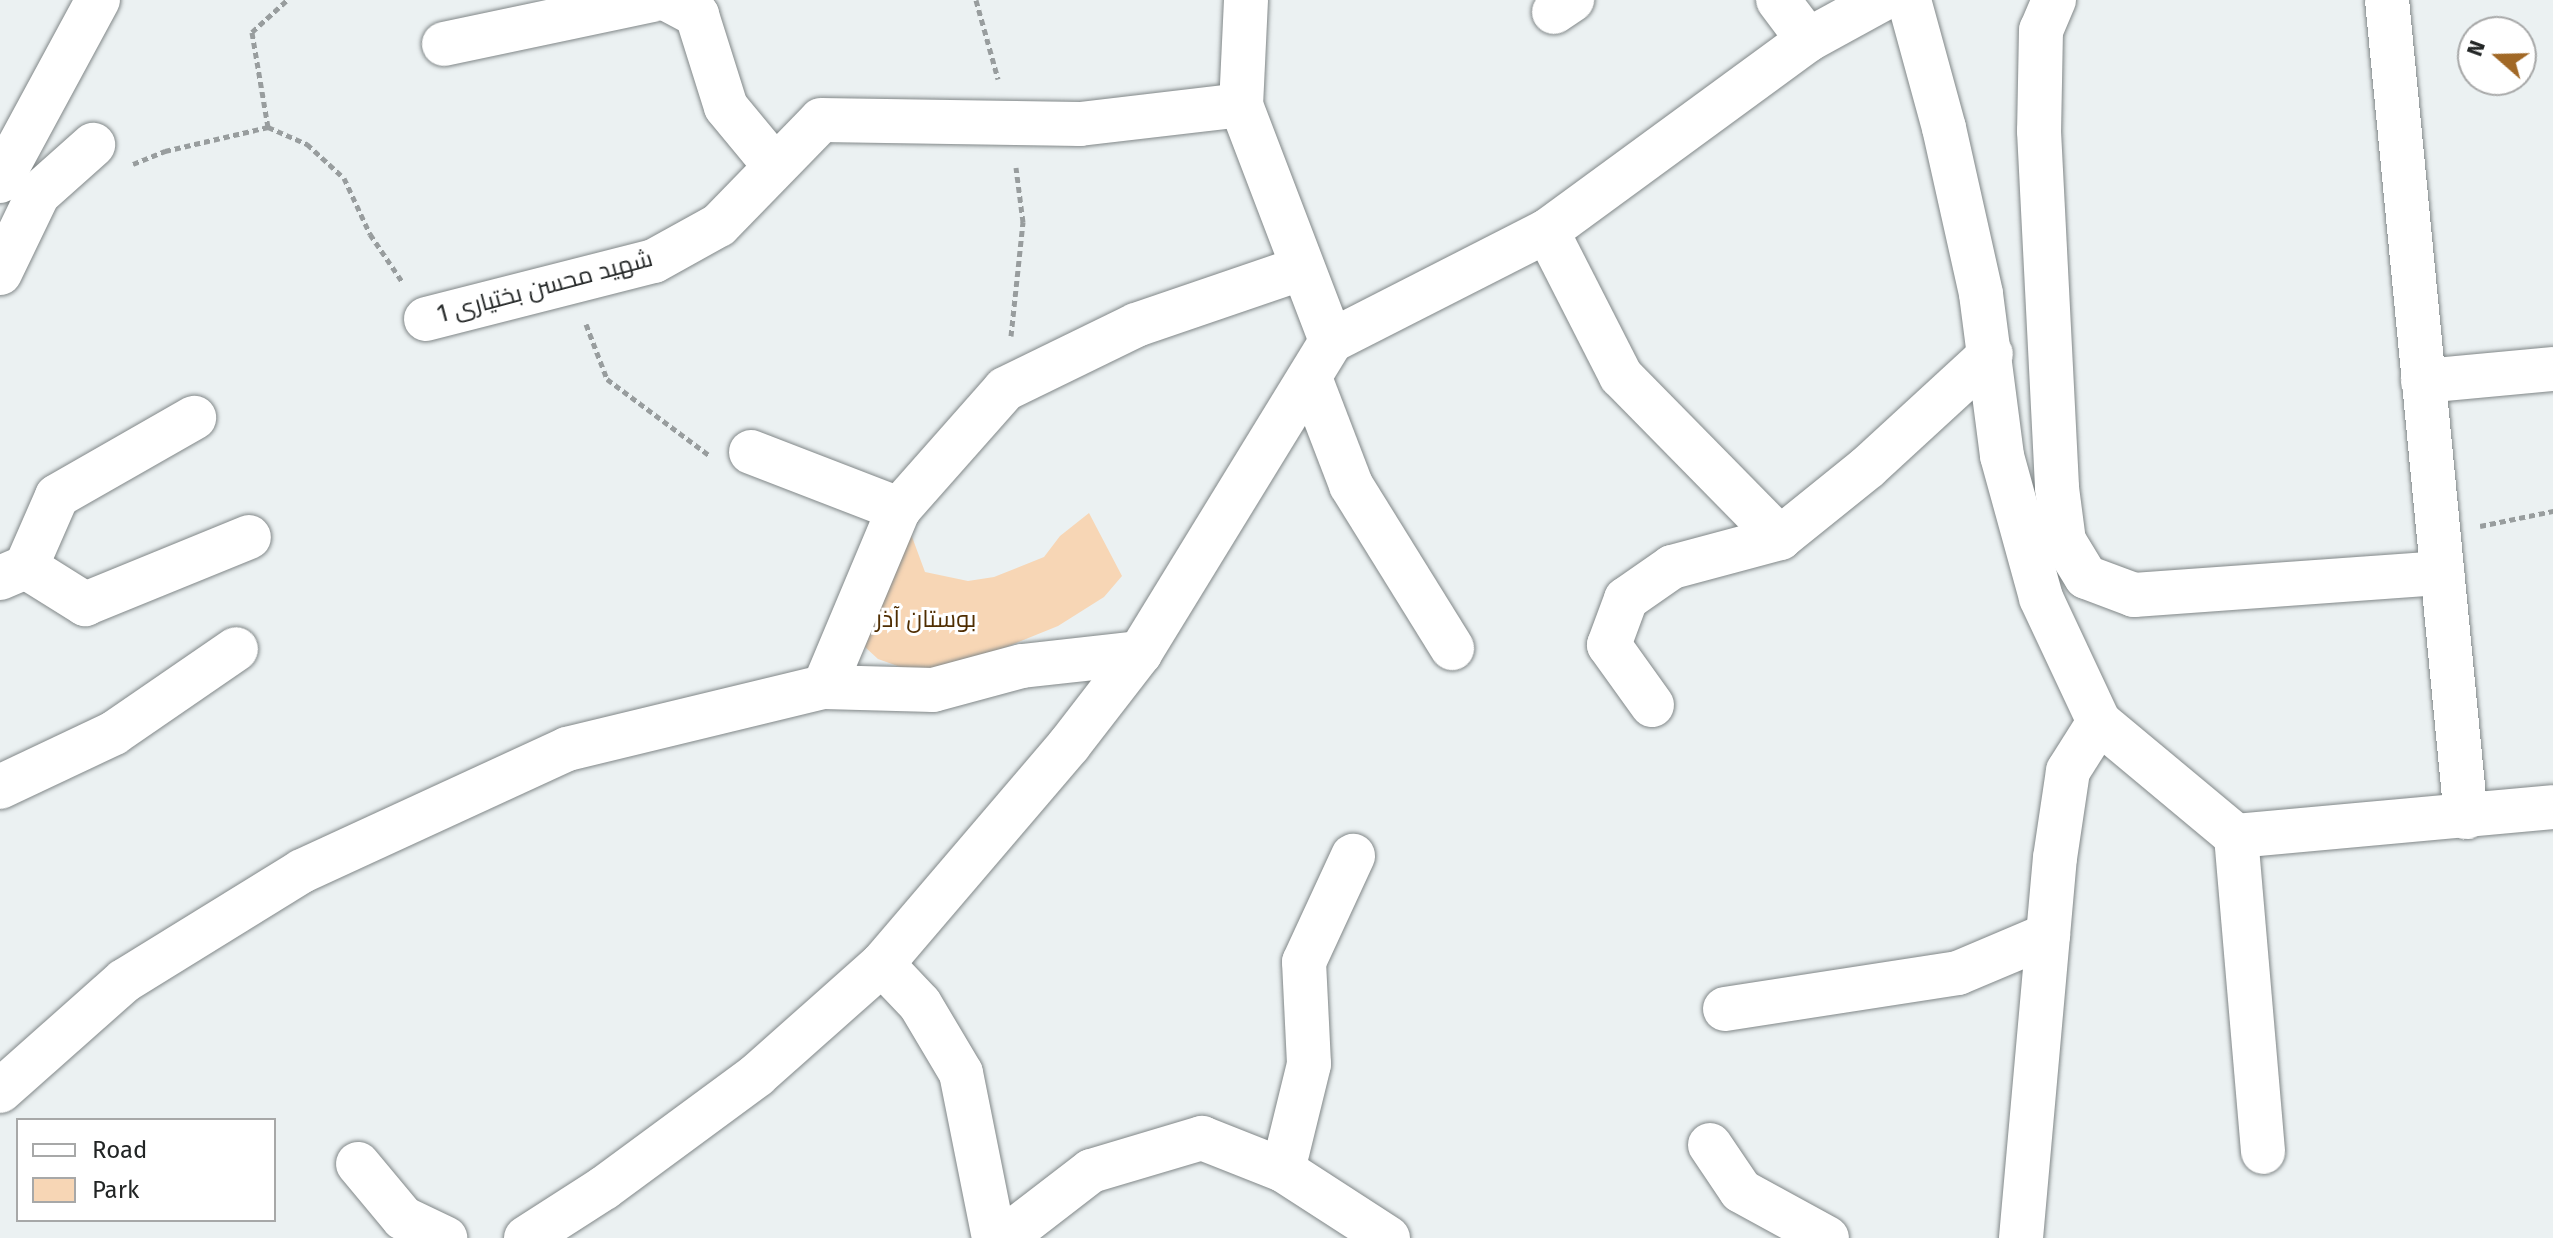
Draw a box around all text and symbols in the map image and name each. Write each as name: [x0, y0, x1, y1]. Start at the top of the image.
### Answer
north arrow: [2457, 16, 2537, 96]
text: N: [2461, 37, 2491, 60]
street label: شهید محسن بختیاری 1: [434, 244, 656, 330]
park label: بوستان آذر: [876, 606, 976, 634]
legend: [16, 1118, 276, 1222]
text: Road: [92, 1136, 147, 1164]
text: Park: [92, 1176, 139, 1204]

